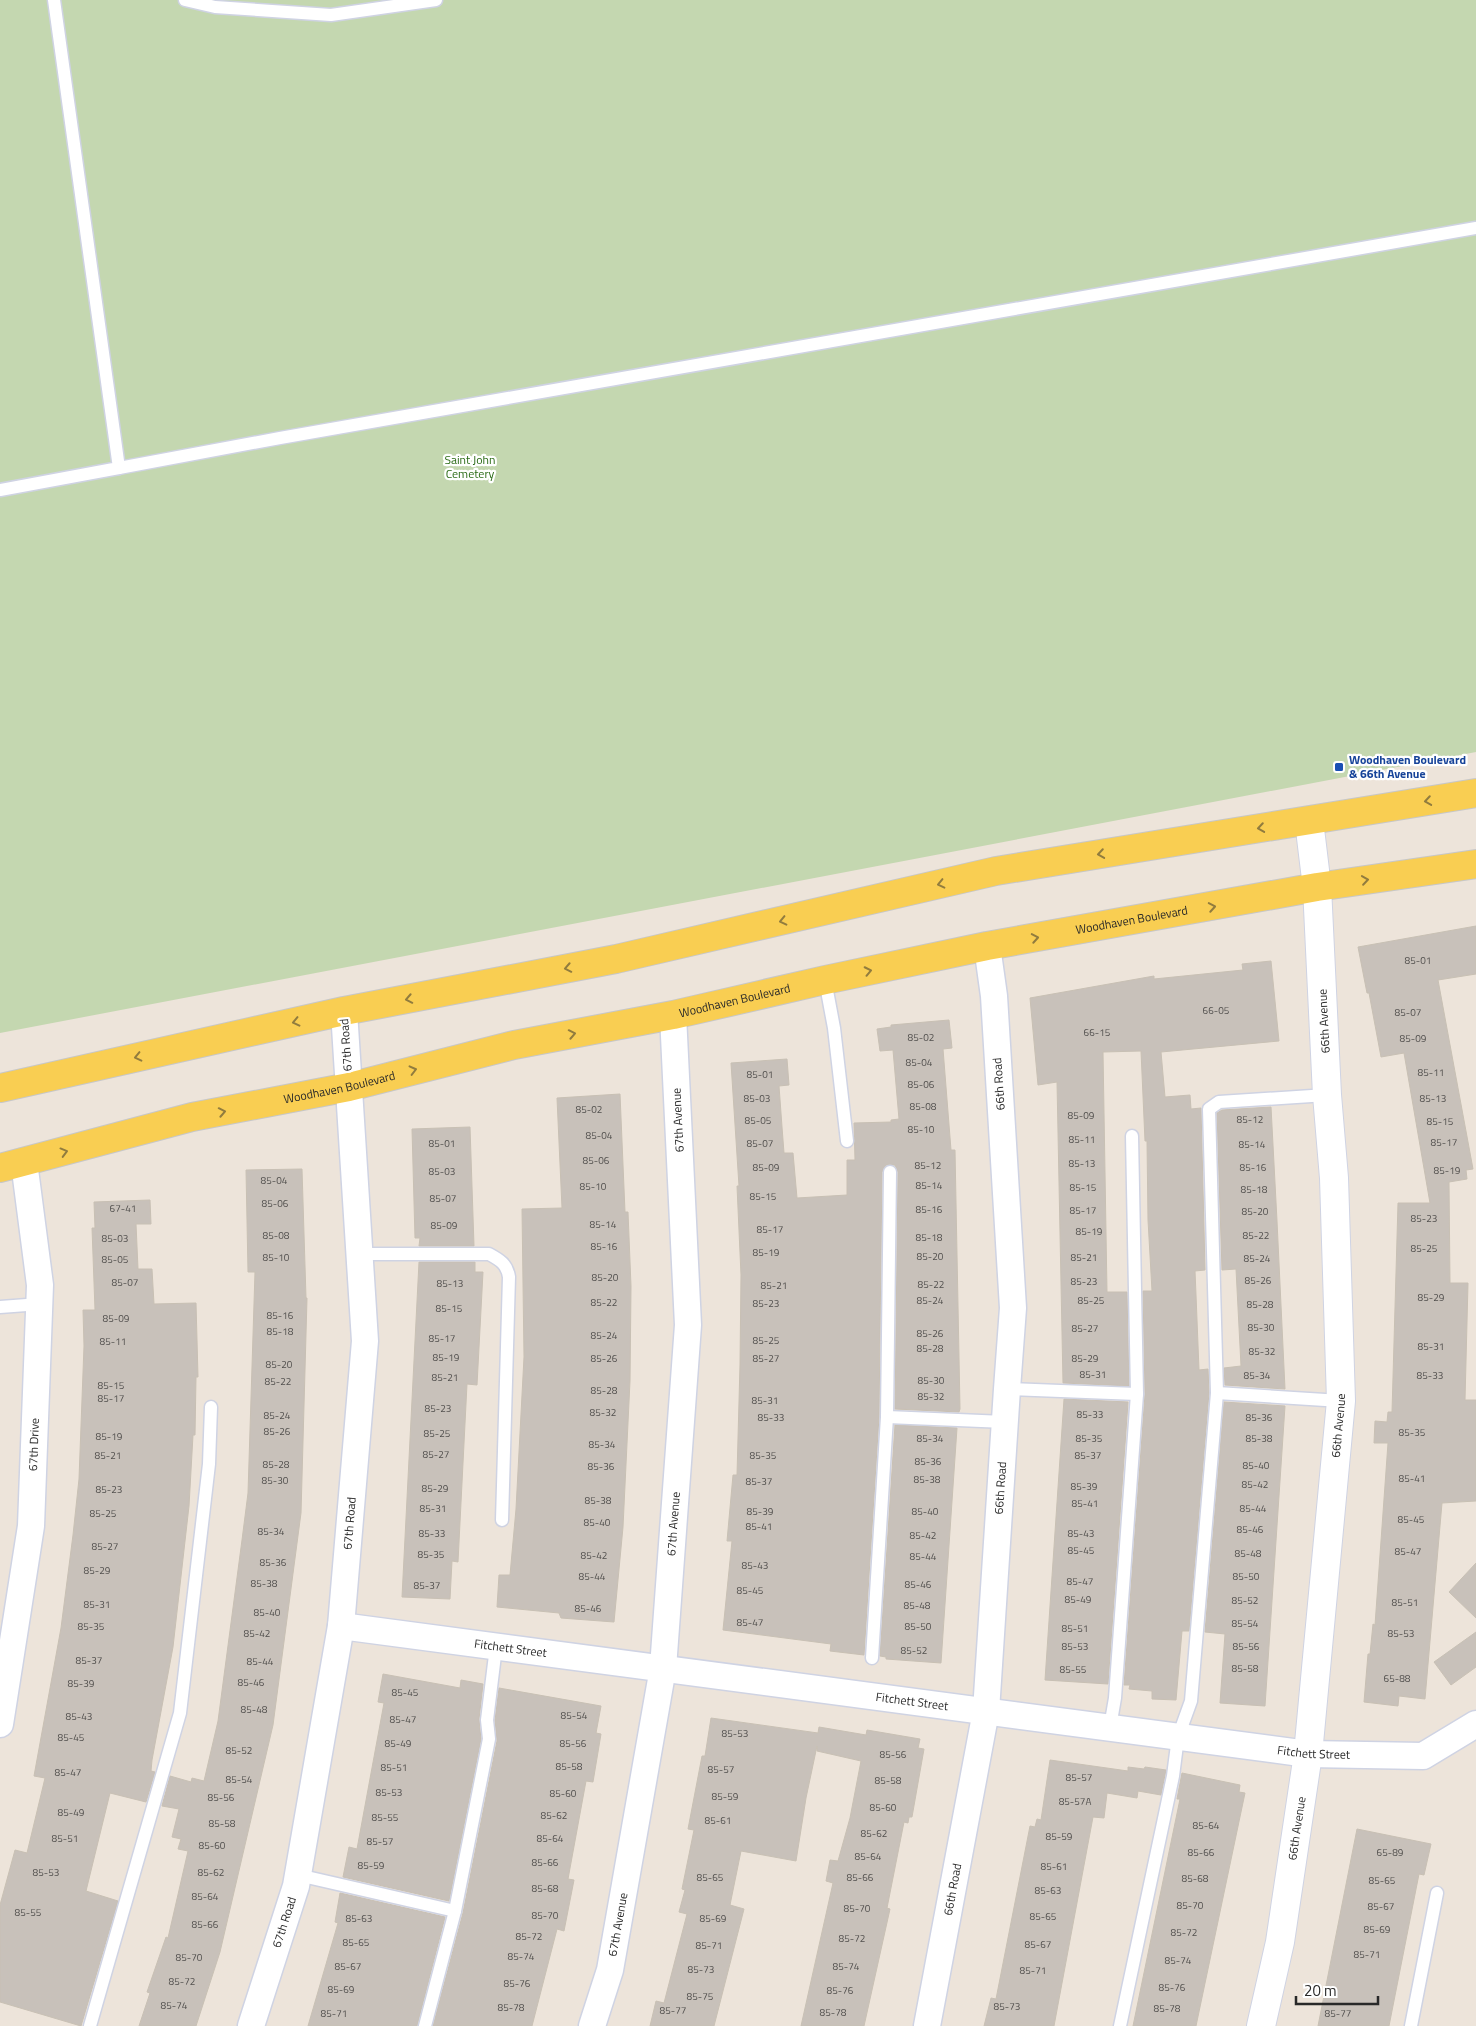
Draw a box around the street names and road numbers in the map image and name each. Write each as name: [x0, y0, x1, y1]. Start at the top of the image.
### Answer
street label: Woodhaven Boulevard: [1074, 900, 1189, 939]
street label: Woodhaven Boulevard: [677, 978, 792, 1022]
street label: 66th Avenue: [1312, 988, 1335, 1054]
street label: 67th Road: [334, 1018, 357, 1072]
street label: 66th Road: [987, 1057, 1010, 1111]
street label: Woodhaven Boulevard: [282, 1066, 397, 1108]
street label: 67th Avenue: [666, 1087, 689, 1153]
street label: 66th Avenue: [1326, 1393, 1350, 1458]
street label: 67th Drive: [23, 1418, 44, 1471]
street label: 66th Road: [989, 1461, 1011, 1515]
street label: 67th Avenue: [661, 1491, 685, 1557]
street label: 67th Road: [337, 1496, 361, 1550]
street label: Fitchett Street: [473, 1634, 549, 1662]
street label: Fitchett Street: [875, 1687, 950, 1715]
street label: Fitchett Street: [1276, 1740, 1351, 1764]
street label: 66th Avenue: [1282, 1795, 1311, 1862]
street label: 66th Road: [938, 1862, 966, 1917]
street label: 67th Avenue: [603, 1891, 632, 1958]
street label: 67th Road: [267, 1894, 301, 1950]

